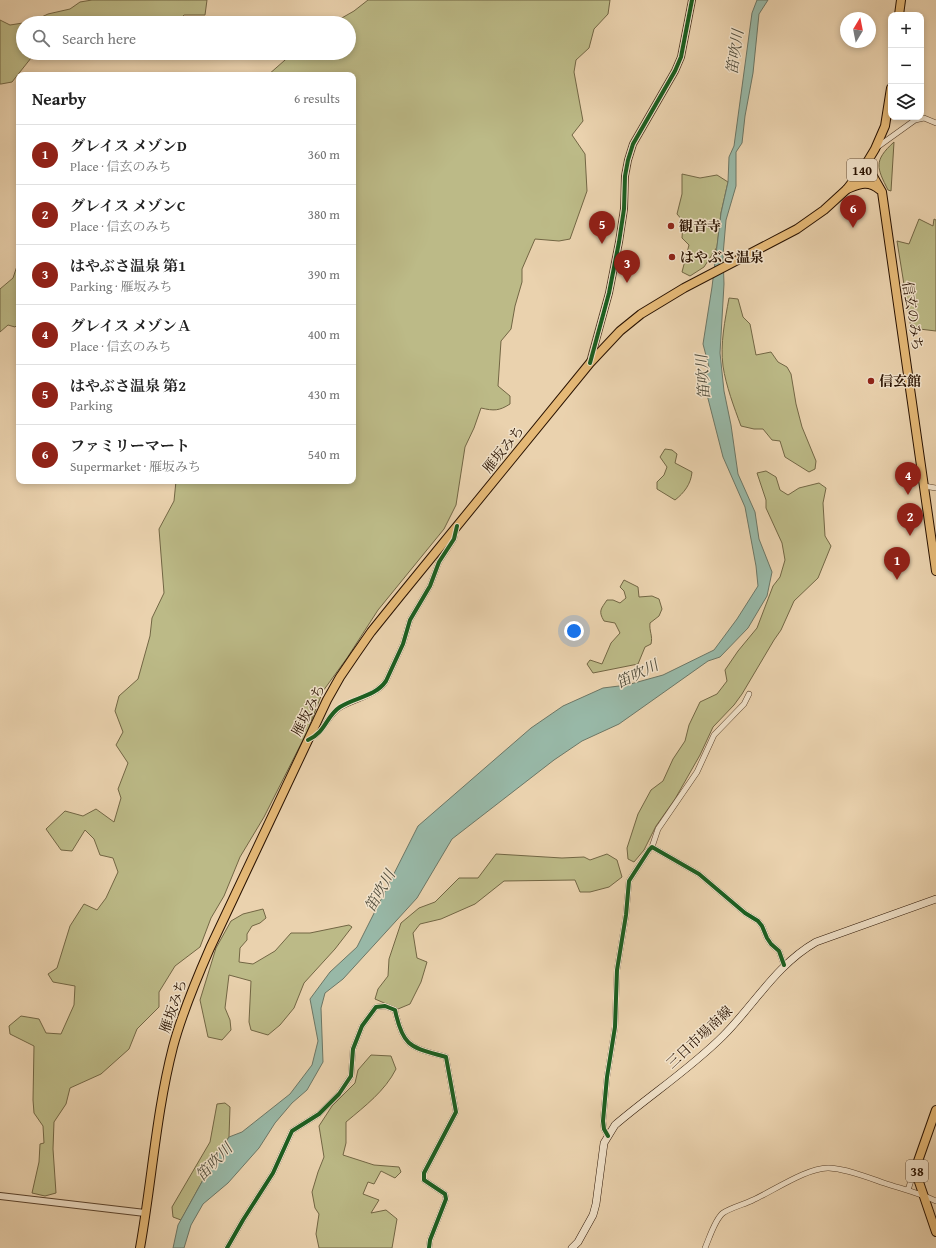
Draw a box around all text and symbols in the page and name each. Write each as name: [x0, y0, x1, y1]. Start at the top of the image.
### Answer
north arrow: [840, 12, 876, 48]
map controls: [888, 12, 924, 120]
button: +: [888, 12, 924, 48]
search box: [16, 16, 356, 60]
water label: 笛吹川: [721, 26, 748, 76]
icon: search: [30, 27, 52, 49]
text: Search here: [62, 28, 136, 49]
button: −: [888, 48, 924, 84]
button: layers: [888, 84, 924, 120]
text: Nearby: [32, 86, 86, 111]
text: 6 results: [294, 89, 340, 108]
text: グレイス メゾンD: [70, 135, 187, 156]
text: 1: [42, 145, 48, 164]
text: 360 m: [308, 145, 340, 164]
text: Place · 信玄のみち: [70, 157, 172, 176]
road number: 140: [847, 159, 877, 181]
text: グレイス メゾンC: [70, 195, 185, 216]
pin: 6: [840, 195, 866, 228]
text: 2: [42, 205, 48, 224]
text: 380 m: [308, 205, 340, 224]
pin: 5: [589, 211, 615, 244]
place label: 観音寺: [679, 216, 721, 236]
text: Place · 信玄のみち: [70, 217, 172, 236]
marker: 観音寺: [666, 221, 676, 231]
place label: はやぶさ温泉: [680, 247, 764, 267]
pin: 3: [614, 250, 640, 283]
marker: はやぶさ温泉: [667, 252, 677, 262]
text: はやぶさ温泉 第1: [70, 255, 186, 276]
text: 3: [42, 265, 48, 284]
text: 390 m: [308, 265, 340, 284]
text: Parking · 雁坂みち: [70, 277, 172, 296]
street label: 信玄のみち: [898, 280, 928, 352]
text: グレイス メゾンＡ: [70, 315, 192, 336]
text: 4: [42, 325, 48, 344]
text: 400 m: [308, 325, 340, 344]
text: Place · 信玄のみち: [70, 337, 172, 356]
water label: 笛吹川: [690, 352, 715, 400]
place label: 信玄館: [879, 371, 921, 391]
text: はやぶさ温泉 第2: [70, 375, 186, 396]
marker: 信玄館: [866, 376, 876, 386]
text: 5: [42, 385, 48, 404]
text: 430 m: [308, 385, 340, 404]
text: Parking: [70, 396, 113, 415]
street label: 雁坂みち: [478, 421, 528, 477]
text: ファミリーマート: [70, 435, 190, 456]
text: 6: [42, 445, 48, 464]
text: 540 m: [308, 445, 340, 464]
text: Supermarket · 雁坂みち: [70, 457, 201, 476]
pin: 4: [895, 462, 921, 495]
pin: 2: [897, 503, 923, 536]
pin: 1: [884, 547, 910, 580]
your location: [564, 621, 584, 641]
water label: 笛吹川: [612, 653, 663, 693]
street label: 雁坂みち: [286, 681, 330, 739]
water label: 笛吹川: [359, 864, 401, 915]
street label: 雁坂みち: [154, 976, 192, 1036]
street label: 三日市場南線: [661, 1001, 737, 1073]
water label: 笛吹川: [190, 1137, 238, 1185]
road number: 38: [906, 1160, 928, 1182]

